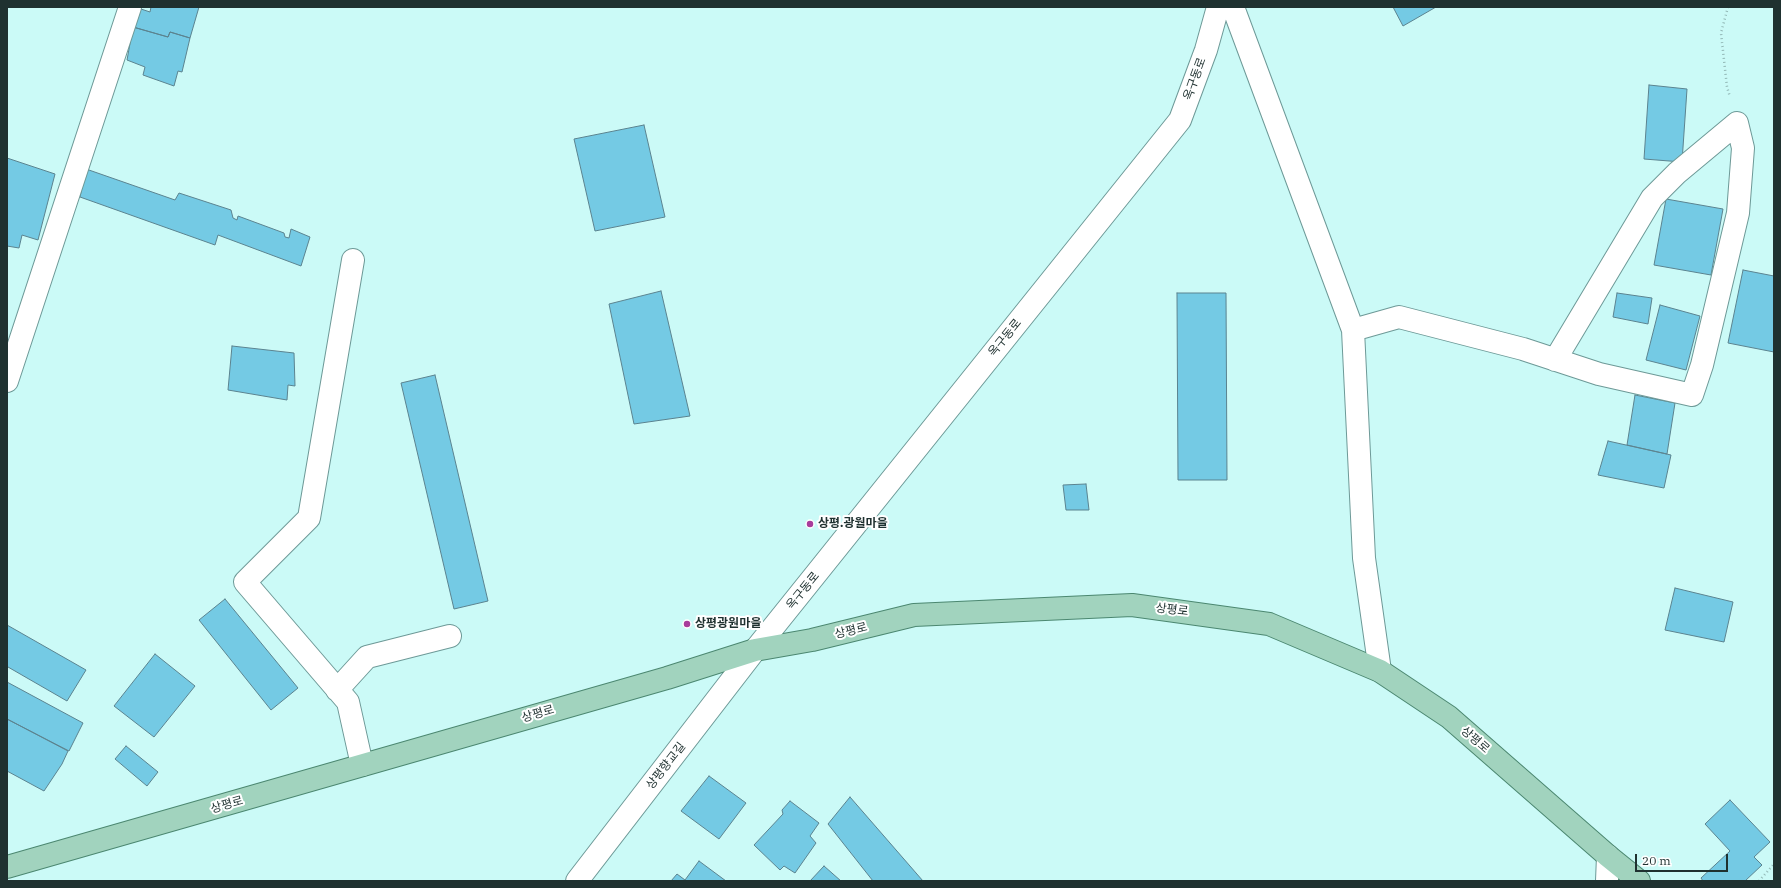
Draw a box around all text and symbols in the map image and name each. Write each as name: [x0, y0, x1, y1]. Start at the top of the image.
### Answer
street label: 옥구동로: [1181, 56, 1209, 102]
street label: 옥구동로: [986, 316, 1024, 360]
place label: 상평.광월마을: [818, 517, 888, 531]
marker: 상평.광월마을: [805, 519, 815, 529]
street label: 옥구동로: [784, 569, 822, 613]
street label: 상평로: [1155, 601, 1189, 619]
place label: 상평광원마을: [695, 617, 761, 631]
marker: 상평광원마을: [682, 619, 692, 629]
street label: 상평로: [833, 620, 869, 642]
street label: 상평로: [520, 703, 556, 725]
street label: 상평로: [1458, 724, 1492, 756]
street label: 상평향교길: [643, 740, 689, 792]
street label: 상평로: [209, 794, 245, 816]
scale bar: [1637, 846, 1730, 872]
text: 20 m: [1642, 853, 1671, 868]

